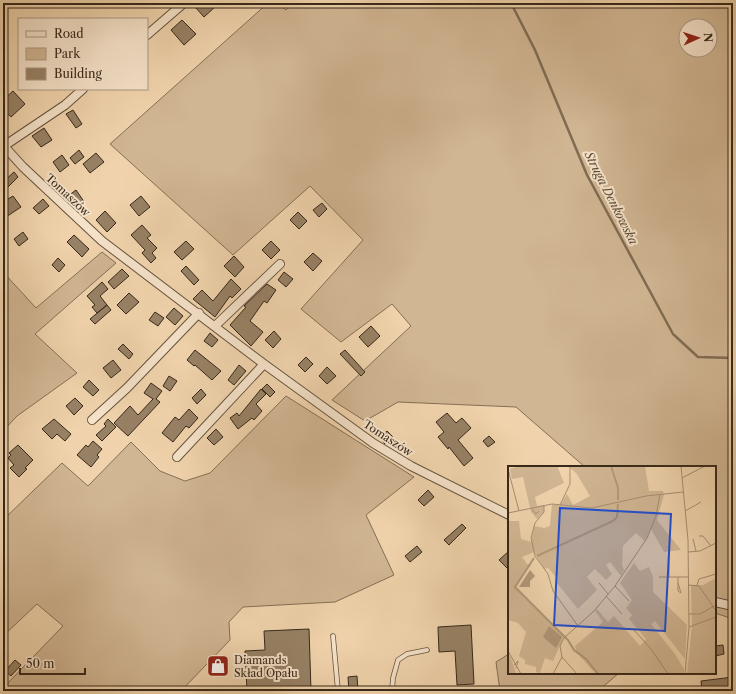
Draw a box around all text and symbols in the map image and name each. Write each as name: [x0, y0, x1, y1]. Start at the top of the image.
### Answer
legend: [18, 18, 148, 90]
north arrow: [678, 18, 718, 58]
text: Road: [54, 26, 84, 41]
text: N: [701, 32, 715, 43]
text: Park: [54, 46, 81, 61]
text: Building: [54, 66, 102, 81]
water label: Struga Denkowska: [581, 148, 641, 247]
street label: Tomaszów: [43, 171, 94, 220]
street label: Tomaszów: [361, 417, 416, 460]
inset map: [508, 466, 716, 674]
scale bar: [20, 650, 85, 676]
shop icon: Diamands Skład Opału: [205, 653, 231, 679]
place label: Diamands Skład Opału: [234, 653, 298, 680]
text: 50 m: [26, 656, 55, 671]

